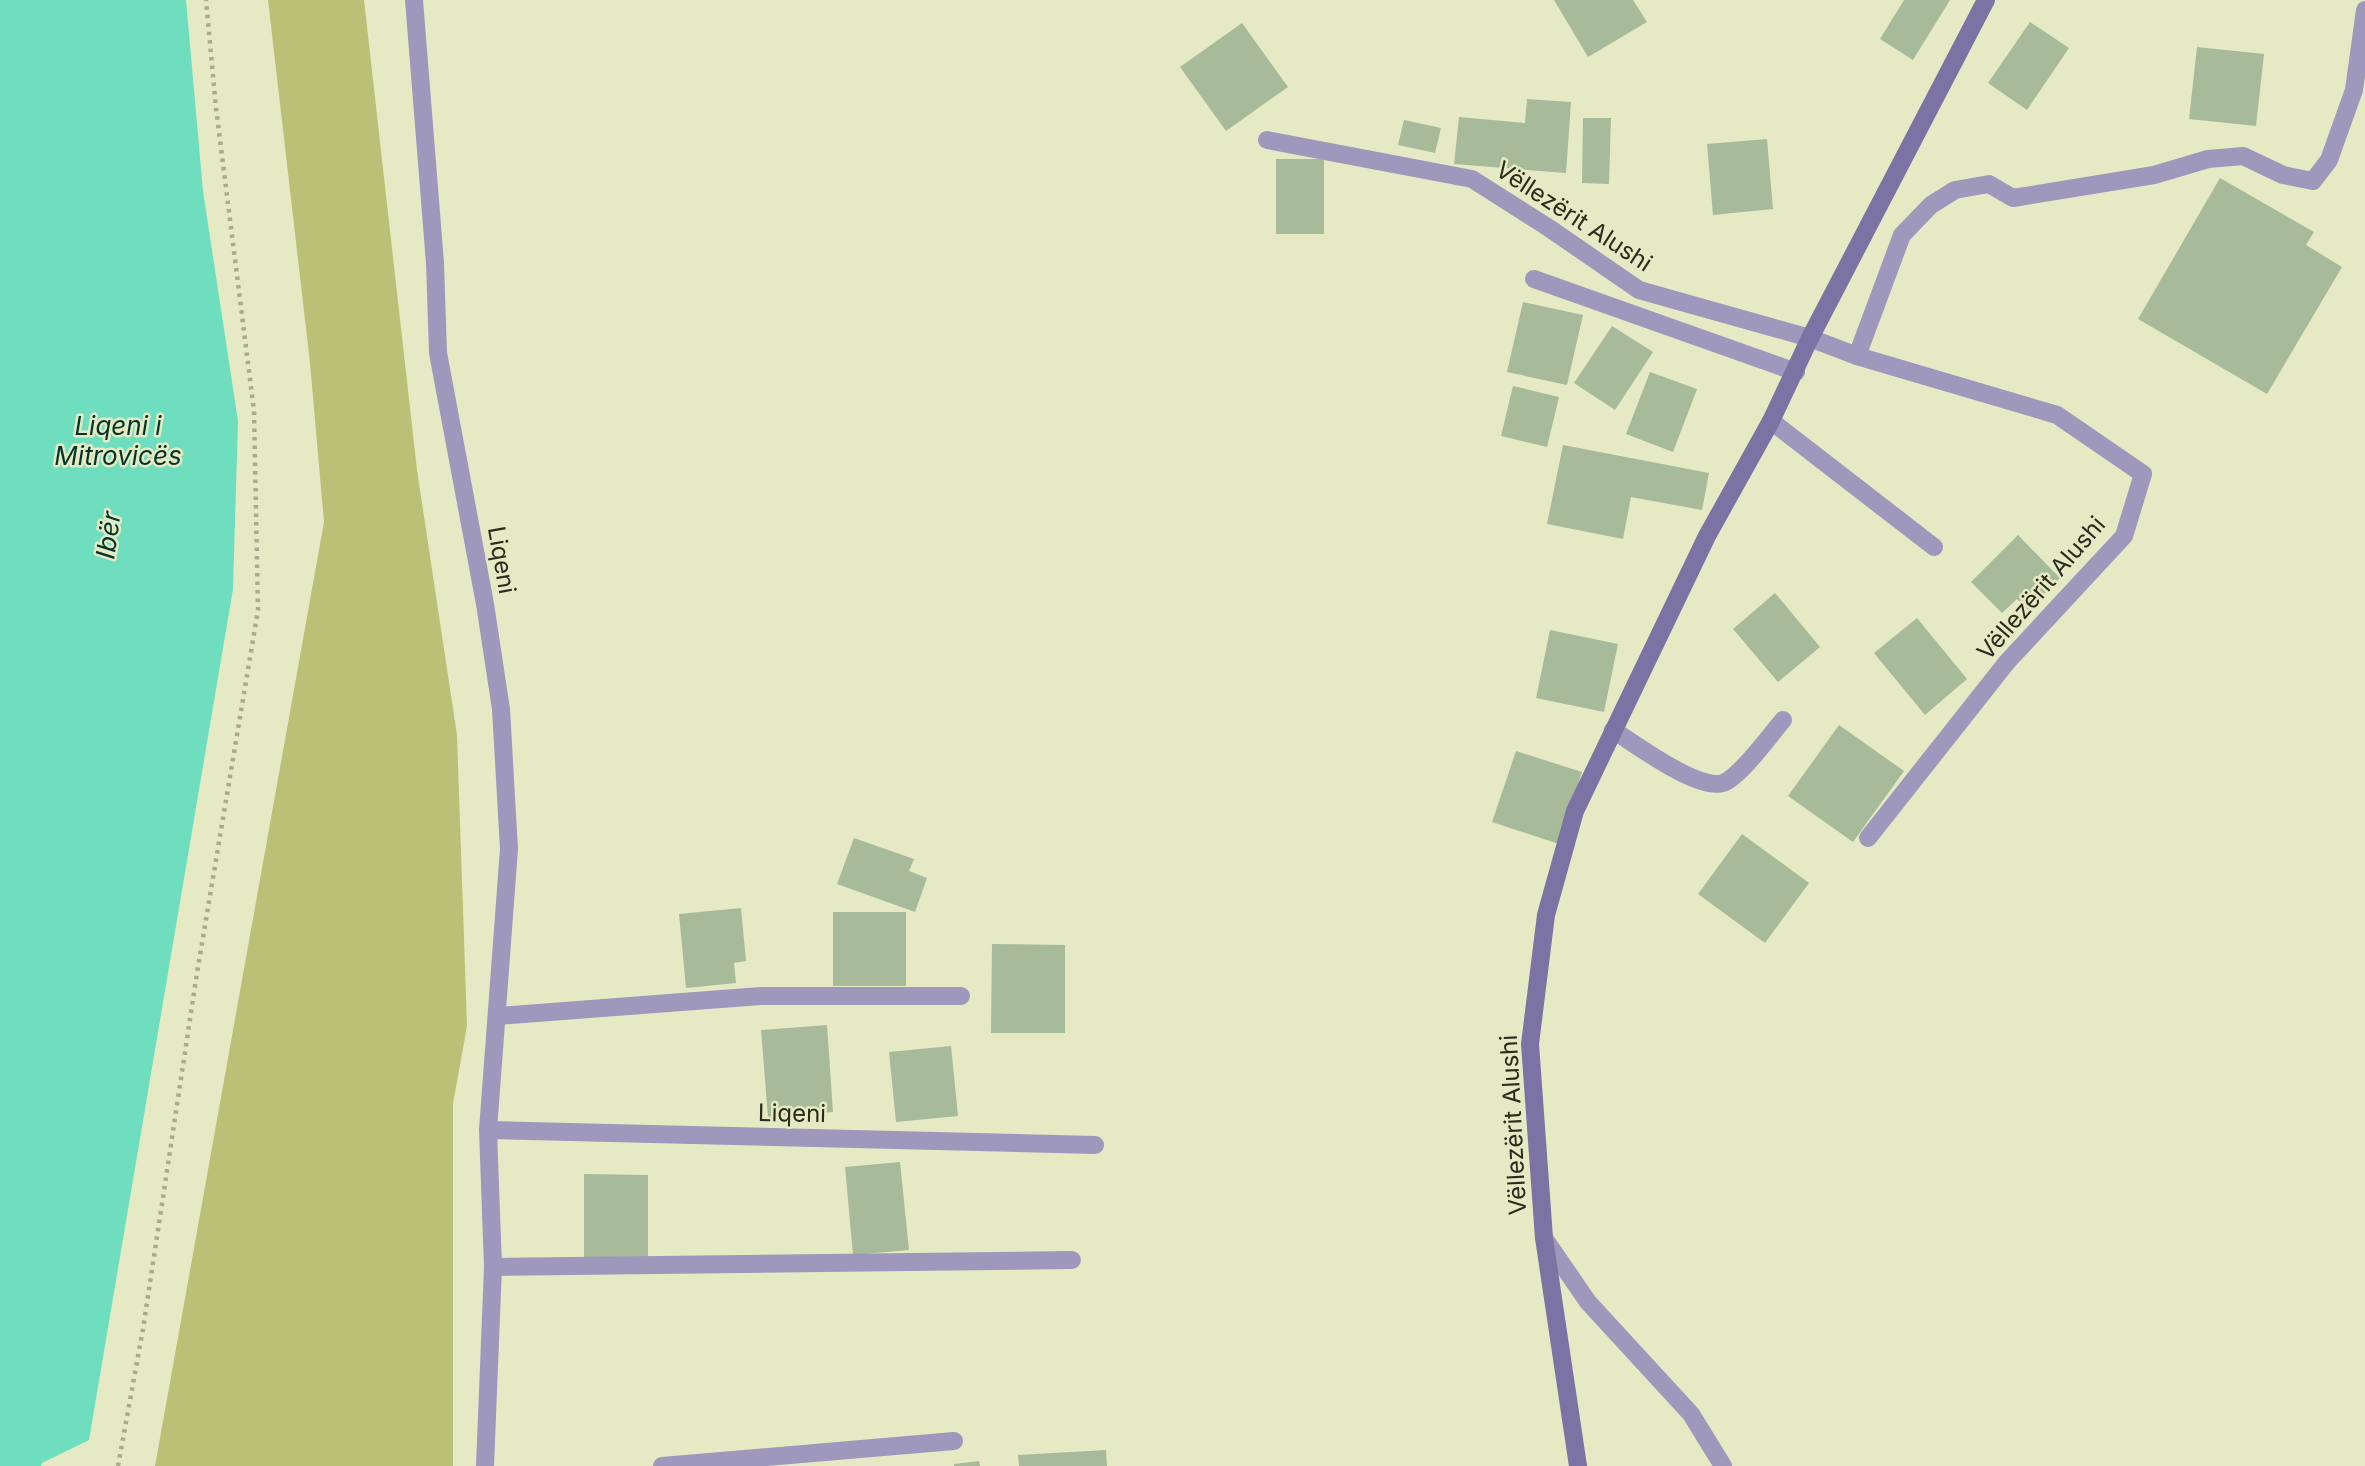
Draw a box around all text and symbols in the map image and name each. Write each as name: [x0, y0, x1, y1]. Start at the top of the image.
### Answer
street label: Vëllezërit Alushi: [1490, 155, 1658, 277]
water label: Liqeni i Mitrovicës: [54, 410, 182, 471]
water label: Ibër: [89, 508, 127, 561]
street label: Vëllezërit Alushi: [1971, 510, 2111, 666]
street label: Liqeni: [482, 524, 522, 596]
street label: Vëllezërit Alushi: [1494, 1034, 1532, 1216]
street label: Liqeni: [758, 1098, 826, 1128]

